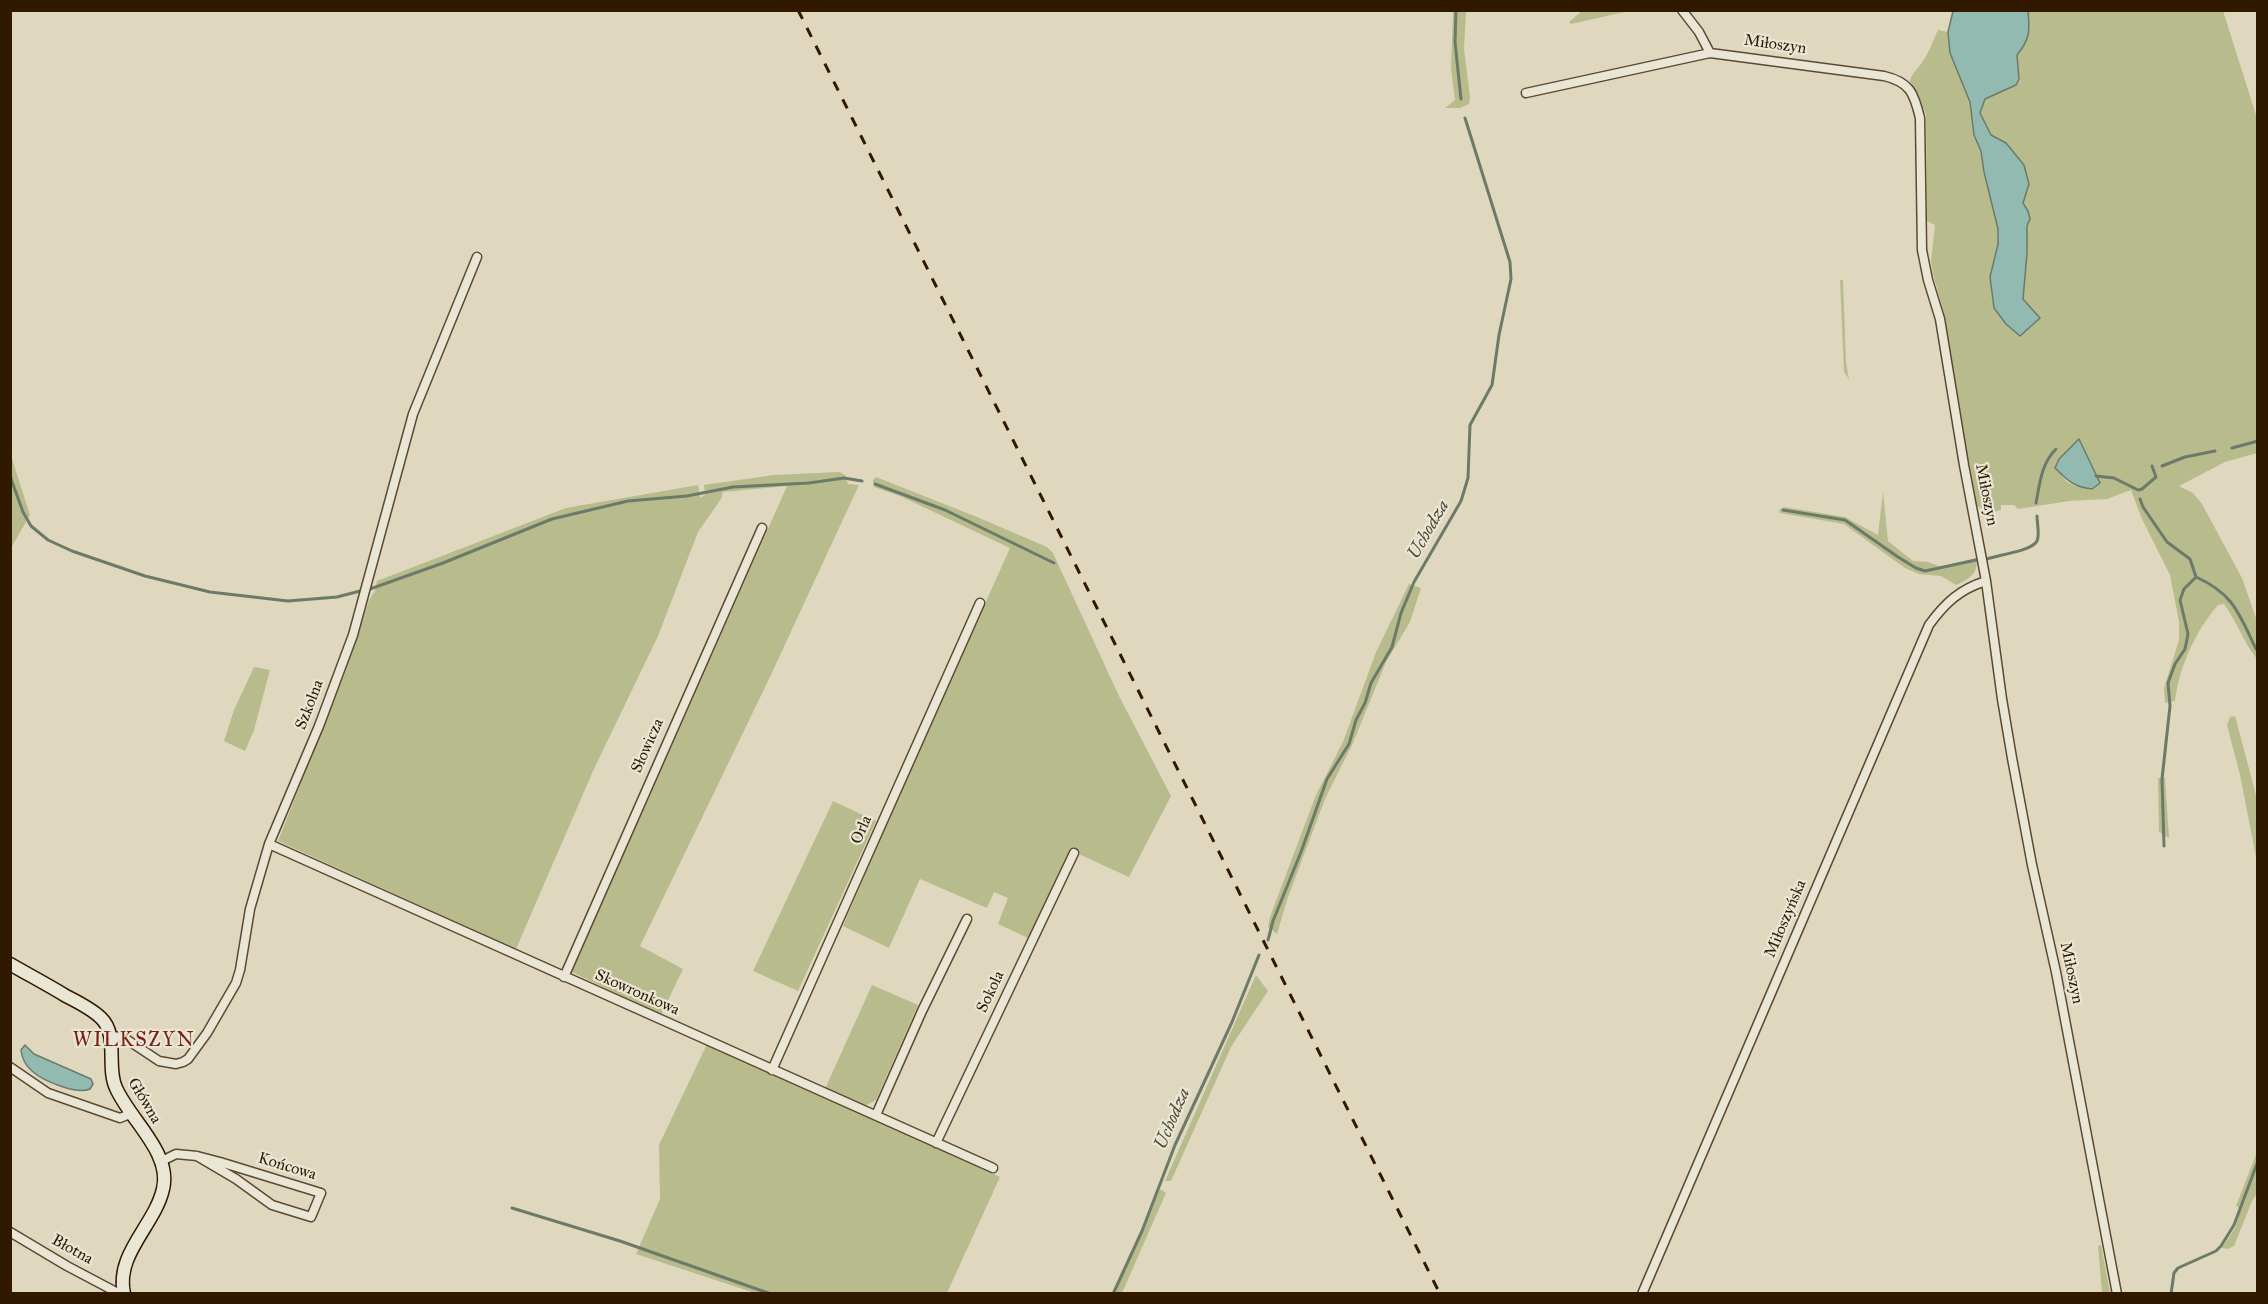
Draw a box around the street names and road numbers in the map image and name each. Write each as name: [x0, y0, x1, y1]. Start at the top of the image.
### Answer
street label: Miłoszyn: [1743, 31, 1807, 59]
street label: Miłoszyn: [1971, 462, 2001, 528]
street label: Szkolna: [292, 677, 328, 733]
street label: Słowicza: [628, 716, 668, 776]
street label: Orla: [847, 813, 877, 847]
street label: Miłoszyńska: [1761, 877, 1811, 961]
street label: Miłoszyn: [2055, 940, 2087, 1006]
street label: Skowronkowa: [592, 966, 682, 1020]
street label: Sokola: [973, 968, 1009, 1016]
street label: Główna: [123, 1075, 165, 1127]
street label: Końcowa: [255, 1149, 319, 1185]
street label: Błotna: [48, 1231, 96, 1269]

